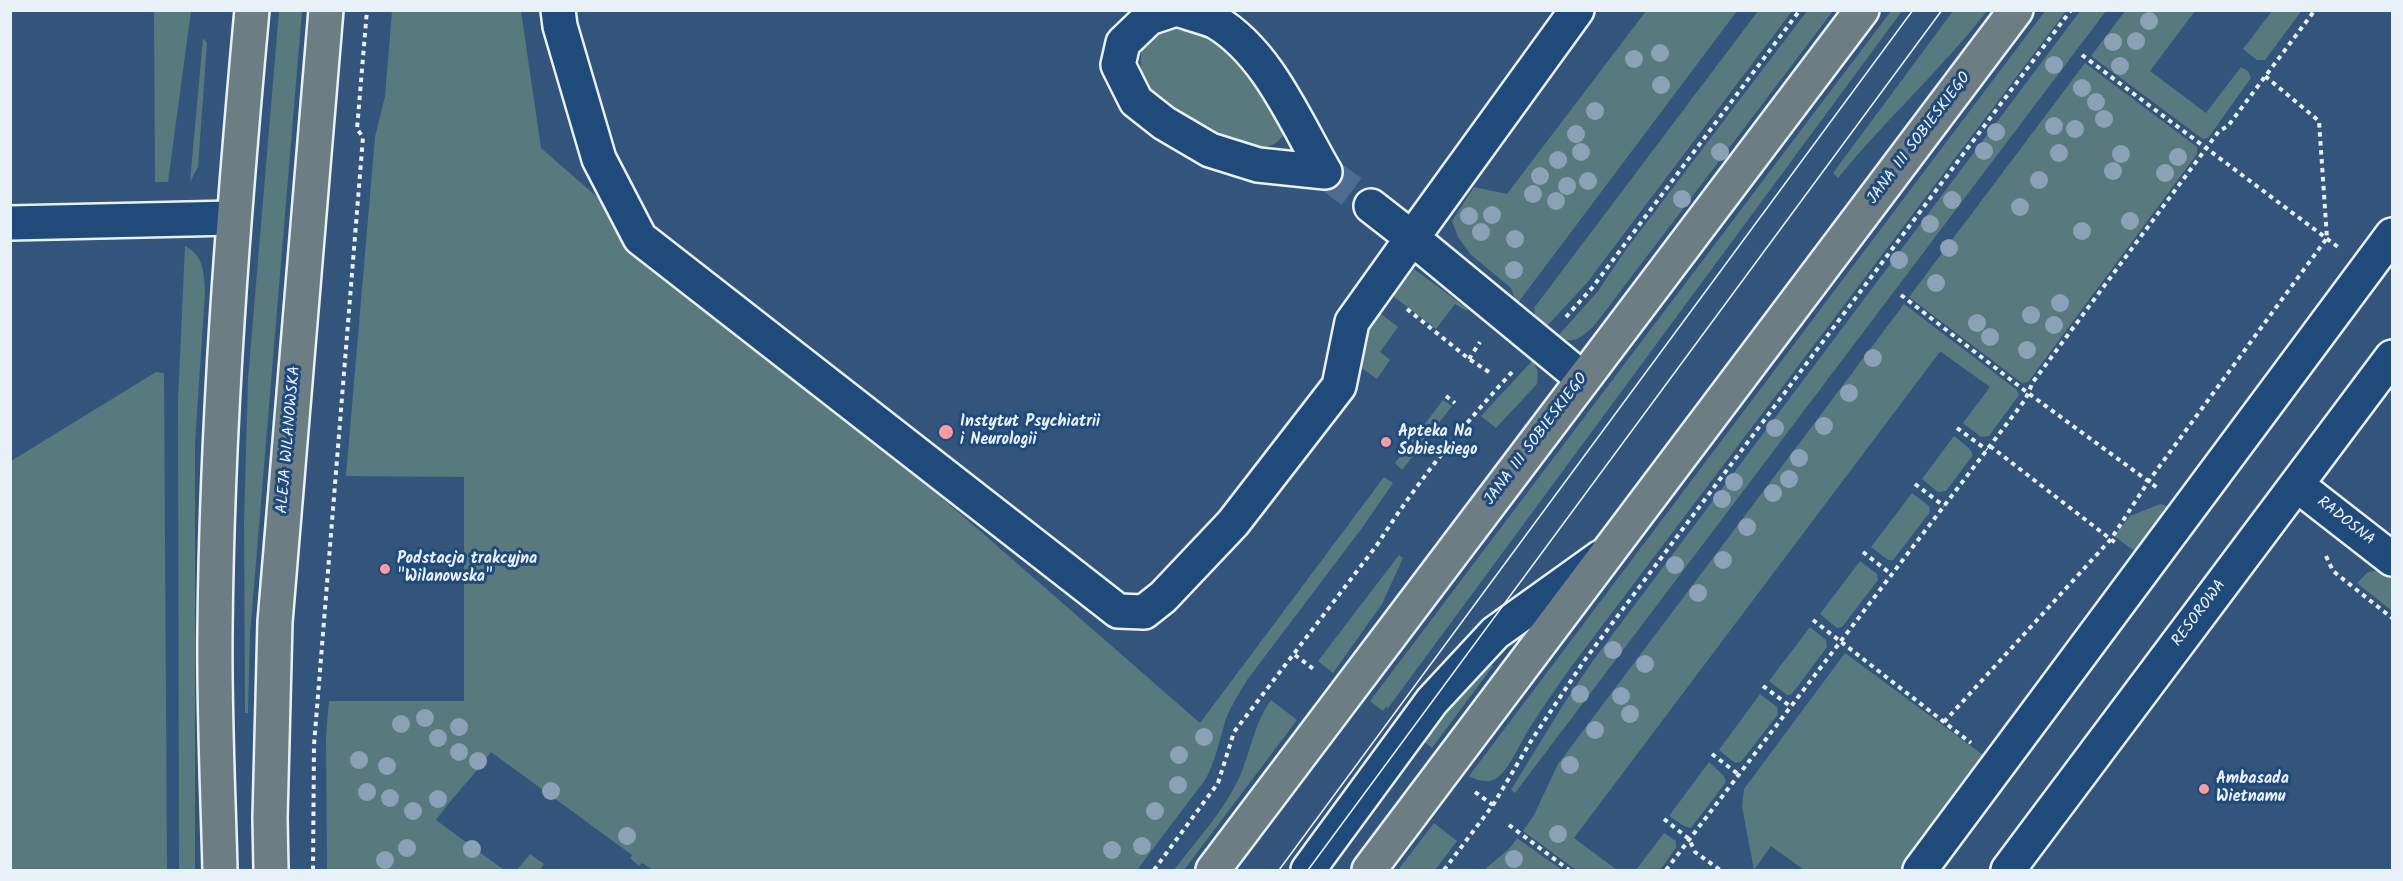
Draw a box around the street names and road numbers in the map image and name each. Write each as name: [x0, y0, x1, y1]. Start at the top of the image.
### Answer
street label: JANA III SOBIESKIEGO: [1864, 69, 1976, 209]
street label: ALEJA WILANOWSKA: [274, 365, 306, 515]
street label: JANA III SOBIESKIEGO: [1481, 370, 1593, 510]
street label: RADOSNA: [2312, 493, 2378, 551]
street label: RESOROWA: [2169, 577, 2231, 651]

